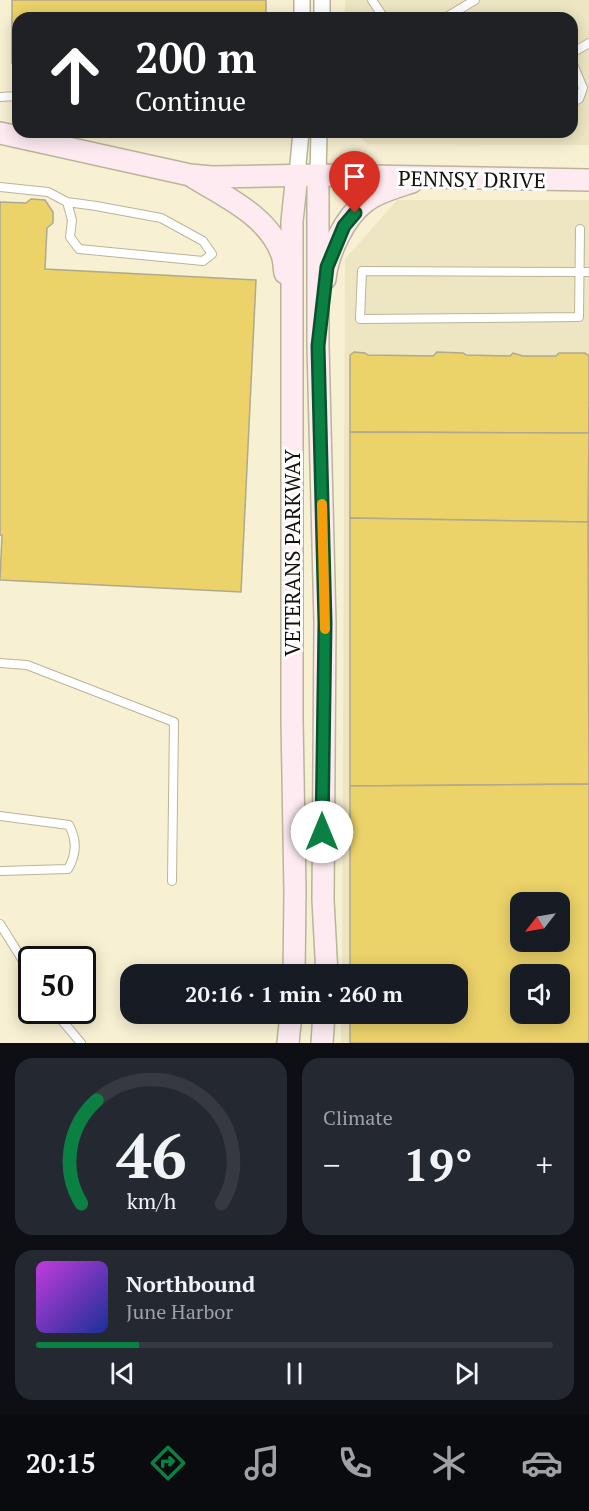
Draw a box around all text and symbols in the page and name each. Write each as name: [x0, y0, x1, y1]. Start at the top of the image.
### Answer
text: 200 m: [135, 29, 256, 85]
icon: ahead: [36, 36, 114, 114]
text: Continue: [135, 83, 246, 119]
pin: [329, 151, 380, 213]
icon: arrive: [338, 160, 371, 193]
street label: PENNSY DRIVE: [398, 164, 546, 194]
street label: VETERANS PARKWAY: [278, 449, 306, 657]
position arrow: [290, 800, 354, 864]
north arrow: [510, 892, 570, 952]
map controls: [510, 892, 570, 1024]
speed limit sign: 50: [18, 946, 96, 1024]
button: sound: [510, 964, 570, 1024]
text: 20:16 · 1 min · 260 m: [185, 979, 403, 1008]
text: Climate: [323, 1104, 393, 1131]
text: 46: [116, 1113, 186, 1196]
text: 19°: [403, 1134, 473, 1194]
text: −: [323, 1143, 341, 1186]
text: +: [535, 1143, 553, 1186]
text: km/h: [126, 1187, 176, 1215]
text: Northbound: [126, 1269, 255, 1298]
text: June Harbor: [126, 1298, 233, 1325]
icon: previous: [106, 1357, 139, 1390]
icon: pause: [278, 1357, 311, 1390]
icon: next: [450, 1357, 483, 1390]
icon: directions: [147, 1442, 189, 1484]
icon: music: [241, 1442, 283, 1484]
icon: phone: [334, 1442, 376, 1484]
icon: climate: [428, 1442, 470, 1484]
icon: car: [521, 1442, 563, 1484]
text: 20:15: [26, 1445, 96, 1481]

